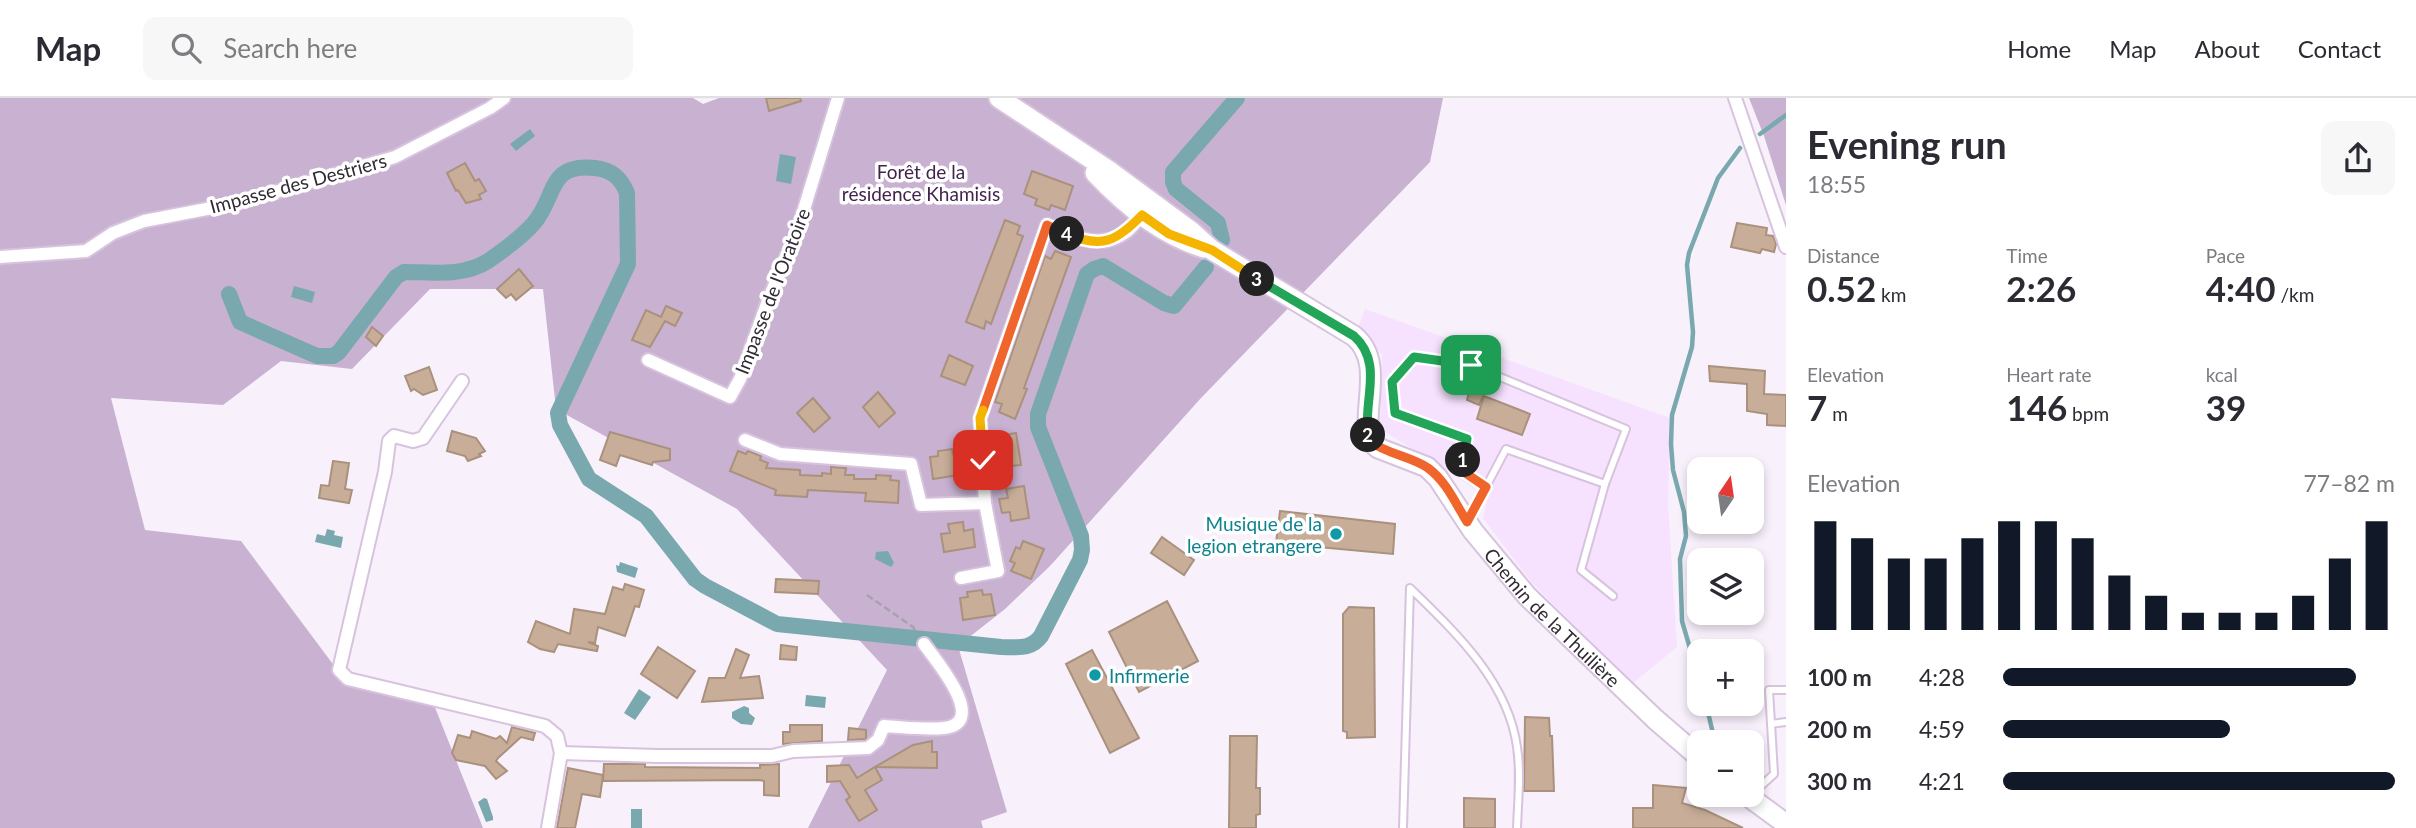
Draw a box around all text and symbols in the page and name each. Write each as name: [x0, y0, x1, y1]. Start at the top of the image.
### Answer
search box: [143, 17, 633, 80]
text: Map: [35, 28, 101, 68]
icon: search: [167, 29, 205, 67]
text: Search here: [223, 32, 357, 64]
text: Home: [2007, 34, 2071, 63]
text: Map: [2109, 34, 2157, 63]
text: About: [2195, 34, 2260, 63]
text: Contact: [2298, 34, 2381, 63]
text: Evening run: [1807, 121, 2007, 167]
button: share: [2321, 121, 2395, 195]
street label: Impasse des Destriers: [207, 148, 389, 218]
park label: Forêt de la résidence Khamisis: [842, 160, 1000, 205]
text: 18:55: [1807, 170, 1866, 198]
street label: Impasse de l'Oratoire: [730, 205, 814, 377]
pin: 4: [1050, 216, 1084, 252]
text: 4: [1061, 222, 1072, 245]
text: Distance: [1807, 244, 1880, 267]
text: Time: [2006, 244, 2048, 267]
text: Pace: [2206, 244, 2245, 267]
pin: 3: [1240, 262, 1274, 296]
text: 3: [1251, 267, 1262, 290]
text: 0.52: [1807, 267, 1876, 309]
text: 2:26: [2006, 267, 2076, 309]
text: 4:40: [2206, 267, 2276, 309]
text: km: [1876, 283, 1906, 306]
text: /km: [2276, 283, 2314, 306]
pin: [1441, 335, 1501, 395]
icon: arrive: [1452, 346, 1490, 384]
text: Elevation: [1807, 363, 1884, 386]
text: Heart rate: [2006, 363, 2092, 386]
text: kcal: [2206, 363, 2238, 386]
text: 7: [1807, 386, 1827, 428]
text: 146: [2006, 386, 2067, 428]
text: 39: [2206, 386, 2246, 428]
text: m: [1827, 402, 1848, 425]
text: bpm: [2067, 402, 2109, 425]
pin: 2: [1350, 418, 1386, 452]
text: 2: [1362, 423, 1373, 446]
pin: [953, 430, 1013, 490]
icon: check: [964, 441, 1002, 479]
pin: 1: [1446, 442, 1480, 478]
text: 1: [1457, 448, 1468, 471]
north arrow: [1687, 457, 1764, 534]
map controls: [1687, 457, 1764, 807]
text: Elevation: [1807, 469, 1900, 497]
text: 77–82 m: [2303, 469, 2395, 497]
place label: Musique de la legion etrangere: [1187, 512, 1322, 557]
marker: Musique de la legion etrangere: [1328, 526, 1344, 542]
street label: Chemin de la Thuilière: [1480, 543, 1626, 691]
button: layers: [1687, 548, 1764, 625]
button: +: [1687, 639, 1764, 716]
text: 100 m: [1807, 663, 1872, 691]
text: 4:28: [1919, 663, 1965, 691]
place label: Infirmerie: [1109, 664, 1190, 687]
marker: Infirmerie: [1087, 667, 1103, 683]
text: 200 m: [1807, 715, 1872, 743]
text: 4:59: [1919, 715, 1965, 743]
button: −: [1687, 730, 1764, 807]
text: 300 m: [1807, 767, 1872, 795]
text: 4:21: [1919, 767, 1965, 795]

